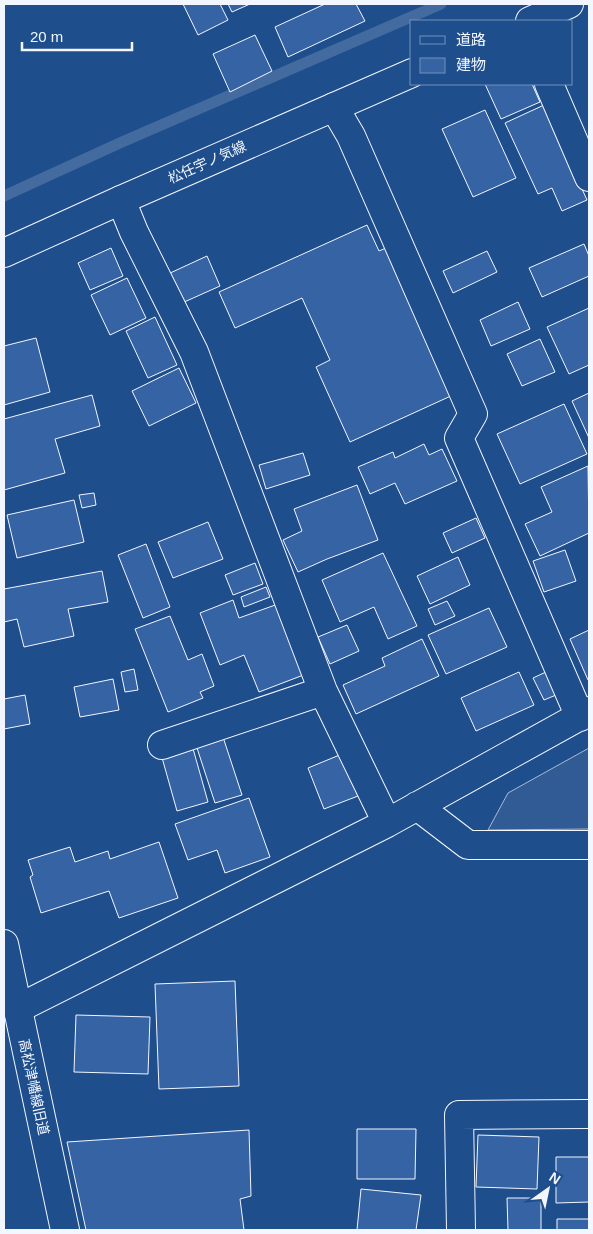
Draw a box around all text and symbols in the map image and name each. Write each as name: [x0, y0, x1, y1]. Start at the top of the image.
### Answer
scale bar: [22, 20, 132, 52]
legend: [410, 20, 573, 85]
text: 20 m: [30, 28, 63, 45]
text: 道路: [456, 31, 486, 48]
text: 建物: [456, 56, 486, 73]
street label: 松任宇ノ気線: [165, 138, 249, 186]
street label: 高松津幡線旧道: [16, 1037, 52, 1137]
north arrow: [523, 1164, 573, 1214]
text: N: [546, 1169, 564, 1188]

